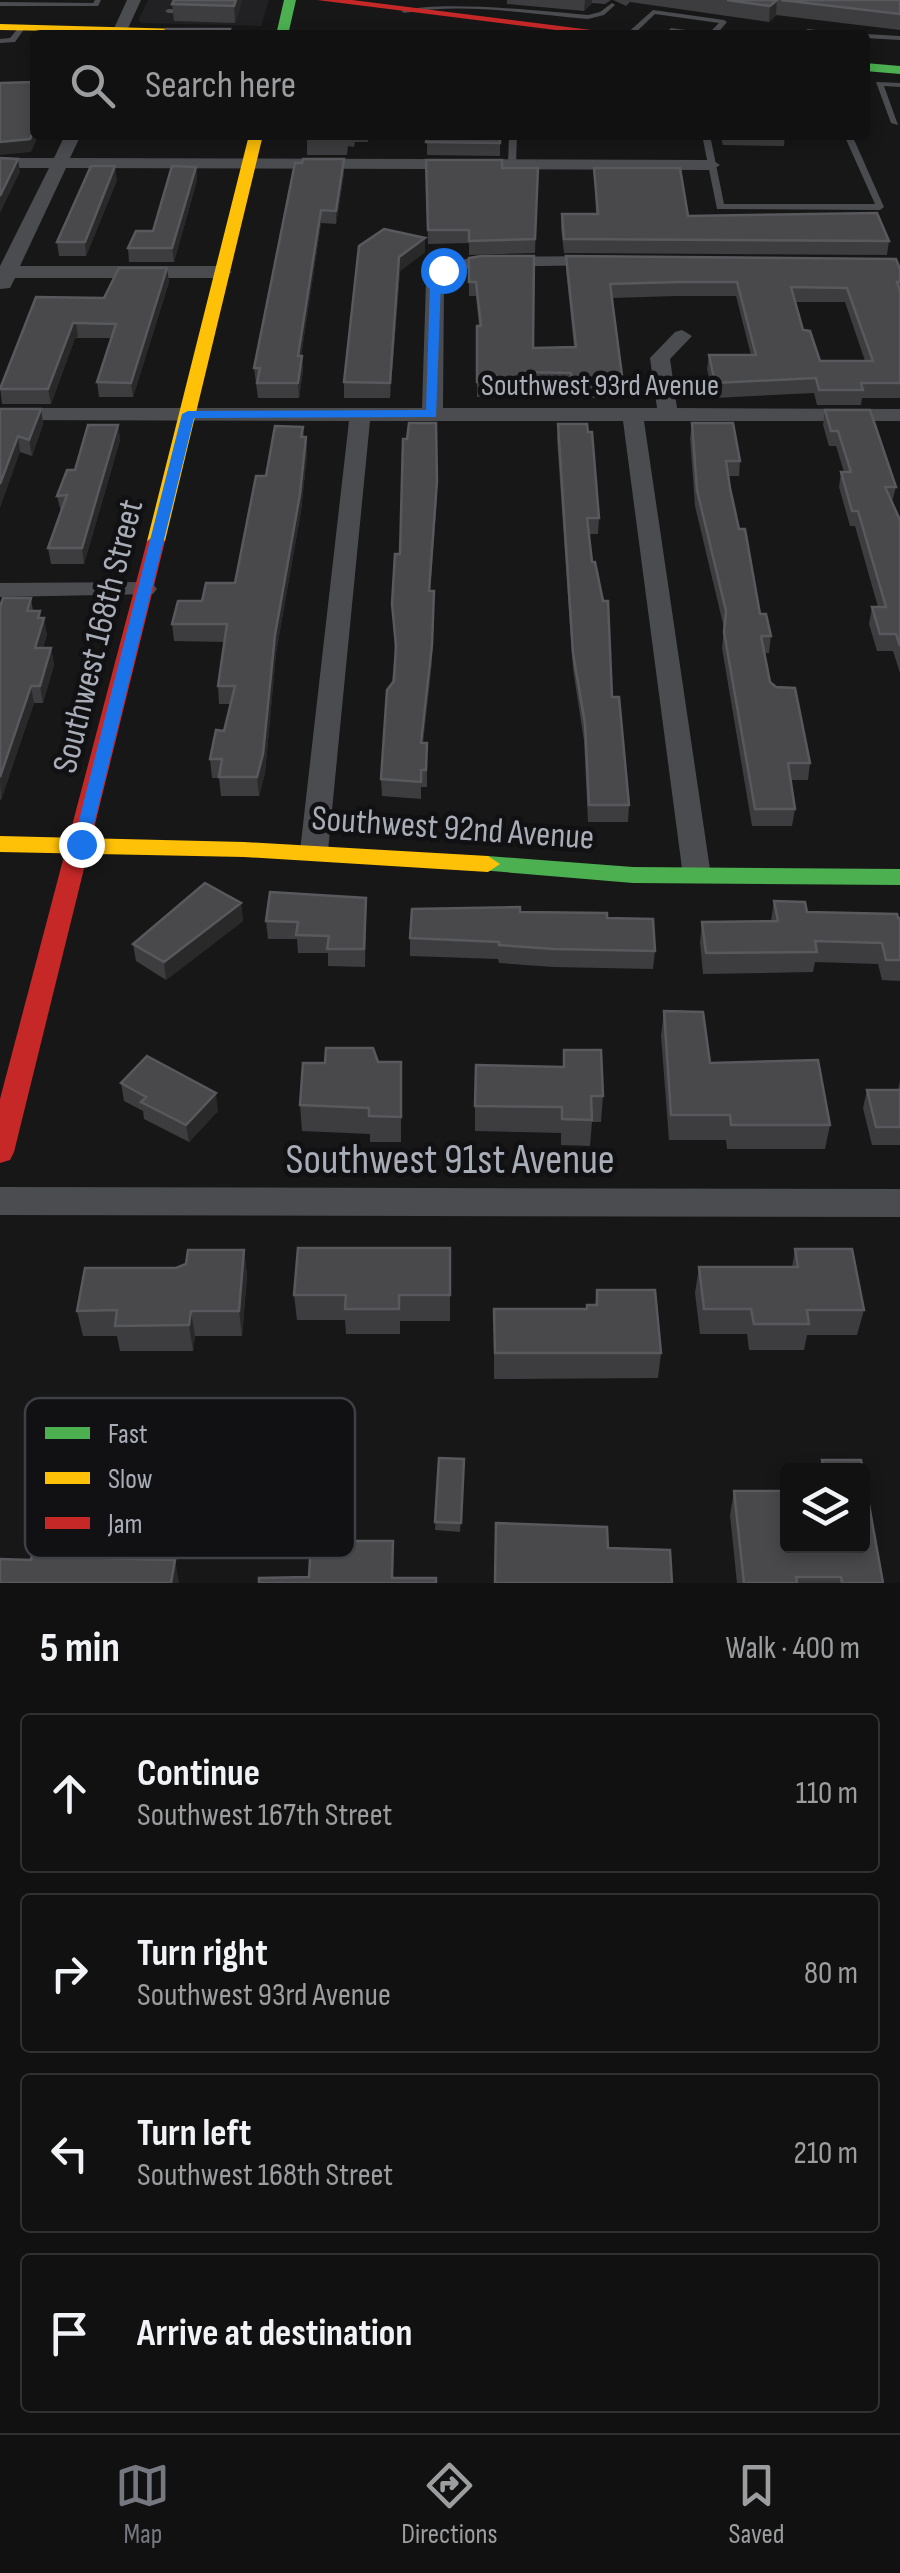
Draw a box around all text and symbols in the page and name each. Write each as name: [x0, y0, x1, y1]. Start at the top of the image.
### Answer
search box: [30, 30, 870, 140]
icon: search: [65, 58, 120, 113]
text: Search here: [145, 63, 296, 108]
route start: [421, 248, 467, 294]
street label: Southwest 93rd Avenue: [481, 368, 719, 404]
street label: Southwest 168th Street: [44, 495, 153, 777]
street label: Southwest 92nd Avenue: [310, 797, 595, 860]
route end: [59, 822, 105, 868]
street label: Southwest 91st Avenue: [285, 1135, 615, 1186]
legend: [25, 1398, 355, 1558]
text: Fast: [108, 1418, 147, 1451]
text: Slow: [108, 1463, 153, 1496]
map controls: [780, 1463, 870, 1553]
button: layers: [780, 1463, 870, 1553]
text: Jam: [107, 1508, 143, 1541]
text: 5 min: [40, 1623, 120, 1674]
text: Walk · 400 m: [725, 1629, 860, 1668]
text: Continue: [137, 1751, 260, 1796]
icon: ahead: [42, 1766, 97, 1821]
text: 110 m: [796, 1774, 858, 1813]
text: Southwest 167th Street: [137, 1796, 392, 1835]
text: Turn right: [137, 1931, 268, 1976]
icon: right: [42, 1946, 97, 2001]
text: 80 m: [804, 1954, 858, 1993]
text: Southwest 93rd Avenue: [137, 1976, 391, 2015]
text: Turn left: [137, 2111, 251, 2156]
icon: left: [42, 2126, 97, 2181]
text: 210 m: [794, 2134, 858, 2173]
text: Southwest 168th Street: [137, 2156, 393, 2195]
icon: arrive: [42, 2306, 97, 2361]
text: Arrive at destination: [137, 2311, 412, 2356]
tab: Map: [115, 2458, 170, 2551]
tab: Directions: [401, 2458, 498, 2551]
tab: Saved: [728, 2458, 785, 2551]

